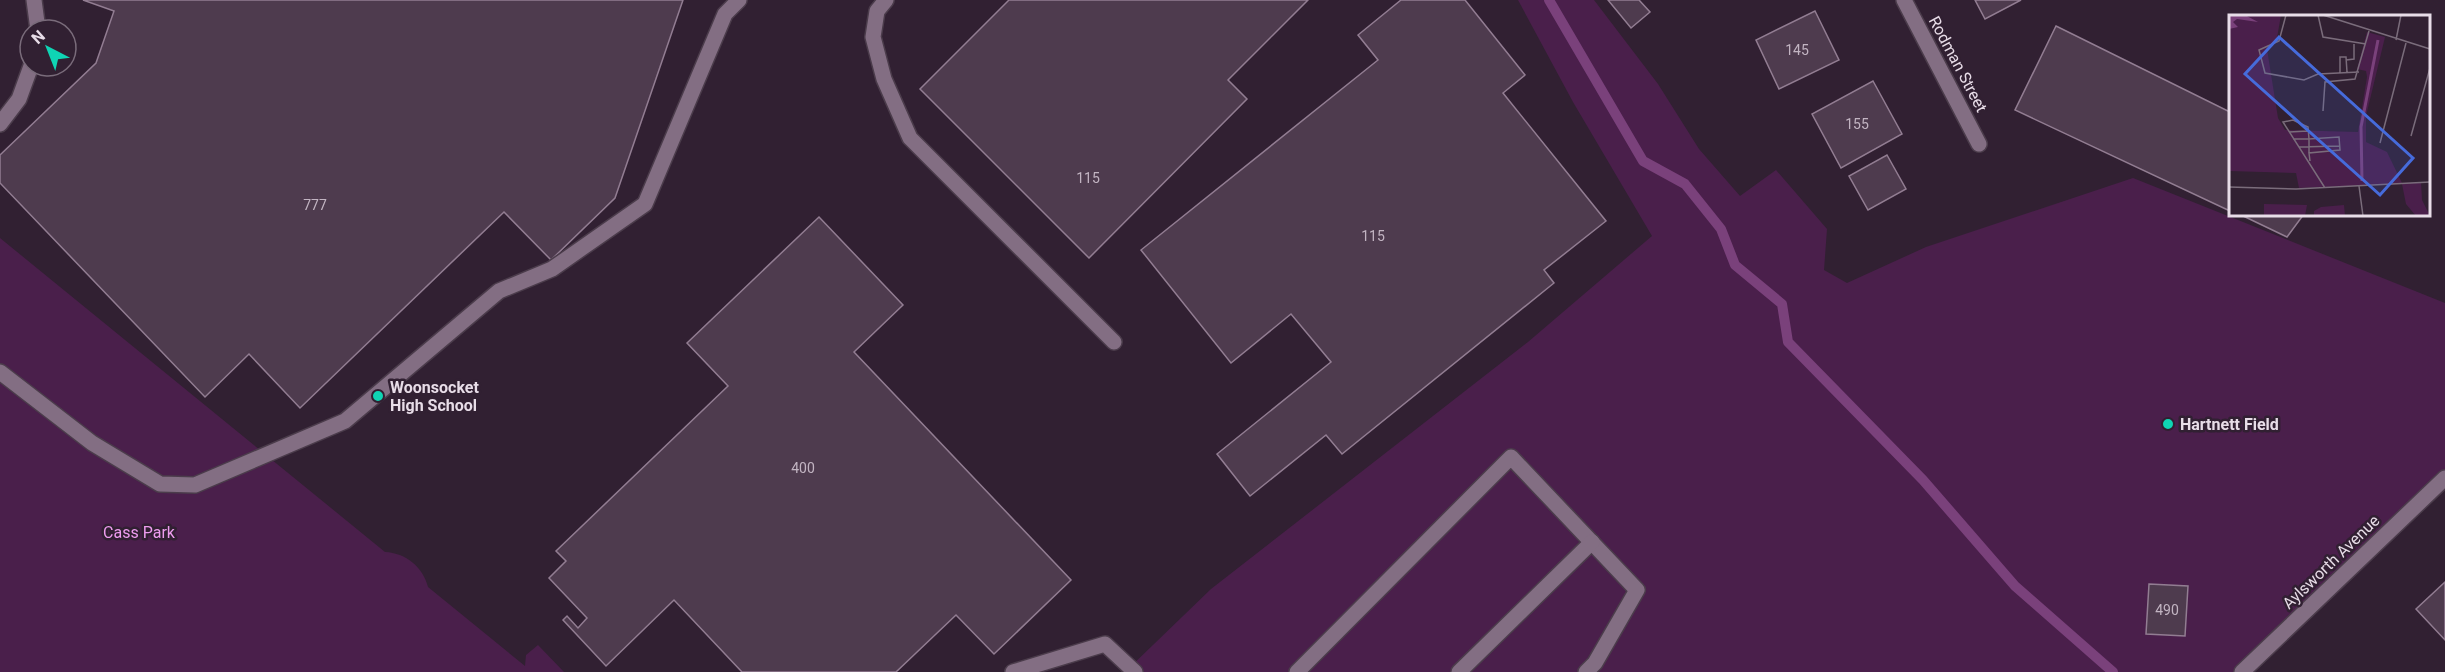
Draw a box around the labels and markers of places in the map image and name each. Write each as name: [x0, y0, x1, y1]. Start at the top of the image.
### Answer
place label: Woonsocket High School: [390, 378, 479, 415]
marker: Woonsocket High School: [371, 389, 385, 403]
place label: Hartnett Field: [2180, 415, 2279, 434]
marker: Hartnett Field: [2161, 417, 2175, 431]

